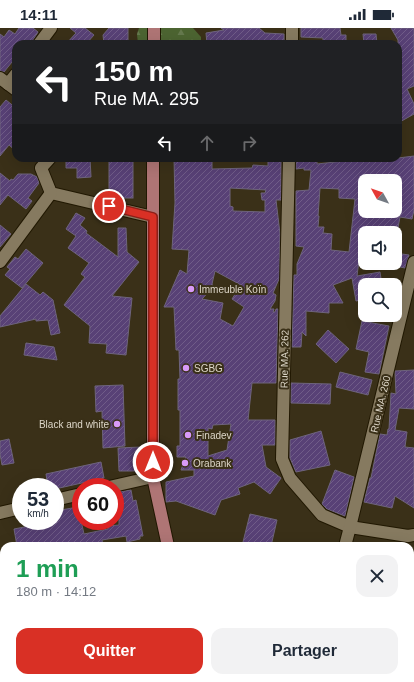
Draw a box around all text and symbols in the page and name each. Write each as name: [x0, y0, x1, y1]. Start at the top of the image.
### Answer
text: 14:11: [20, 6, 58, 23]
icon: left: [28, 56, 80, 108]
text: 150 m: [94, 56, 173, 87]
text: Rue MA. 295: [94, 89, 199, 109]
icon: left: [154, 132, 176, 154]
icon: ahead: [196, 132, 218, 154]
icon: right: [238, 132, 260, 154]
north arrow: [358, 174, 402, 218]
map controls: [358, 174, 402, 322]
pin: [92, 189, 126, 223]
icon: arrive: [98, 195, 120, 217]
button: sound: [358, 226, 402, 270]
button: search: [358, 278, 402, 322]
marker: Immeuble Koïn: [186, 284, 196, 294]
place label: Immeuble Koïn: [199, 284, 266, 295]
street label: Rue MA. 262: [278, 329, 291, 388]
marker: SGBG: [181, 363, 191, 373]
place label: SGBG: [194, 363, 223, 374]
street label: Rue MA. 260: [369, 374, 393, 434]
place label: Black and white: [39, 419, 109, 430]
marker: Black and white: [112, 419, 122, 429]
marker: Finadev: [183, 430, 193, 440]
place label: Finadev: [196, 430, 232, 441]
position arrow: [132, 441, 174, 483]
marker: Orabank: [180, 458, 190, 468]
place label: Orabank: [193, 458, 232, 469]
speed limit sign: 60: [72, 478, 124, 530]
text: 53: [27, 488, 49, 510]
text: km/h: [27, 508, 49, 519]
text: 1 min: [16, 555, 79, 582]
button: close: [356, 555, 398, 597]
text: 180 m · 14:12: [16, 584, 96, 599]
button: Quitter: [16, 628, 203, 674]
button: Partager: [211, 628, 398, 674]

